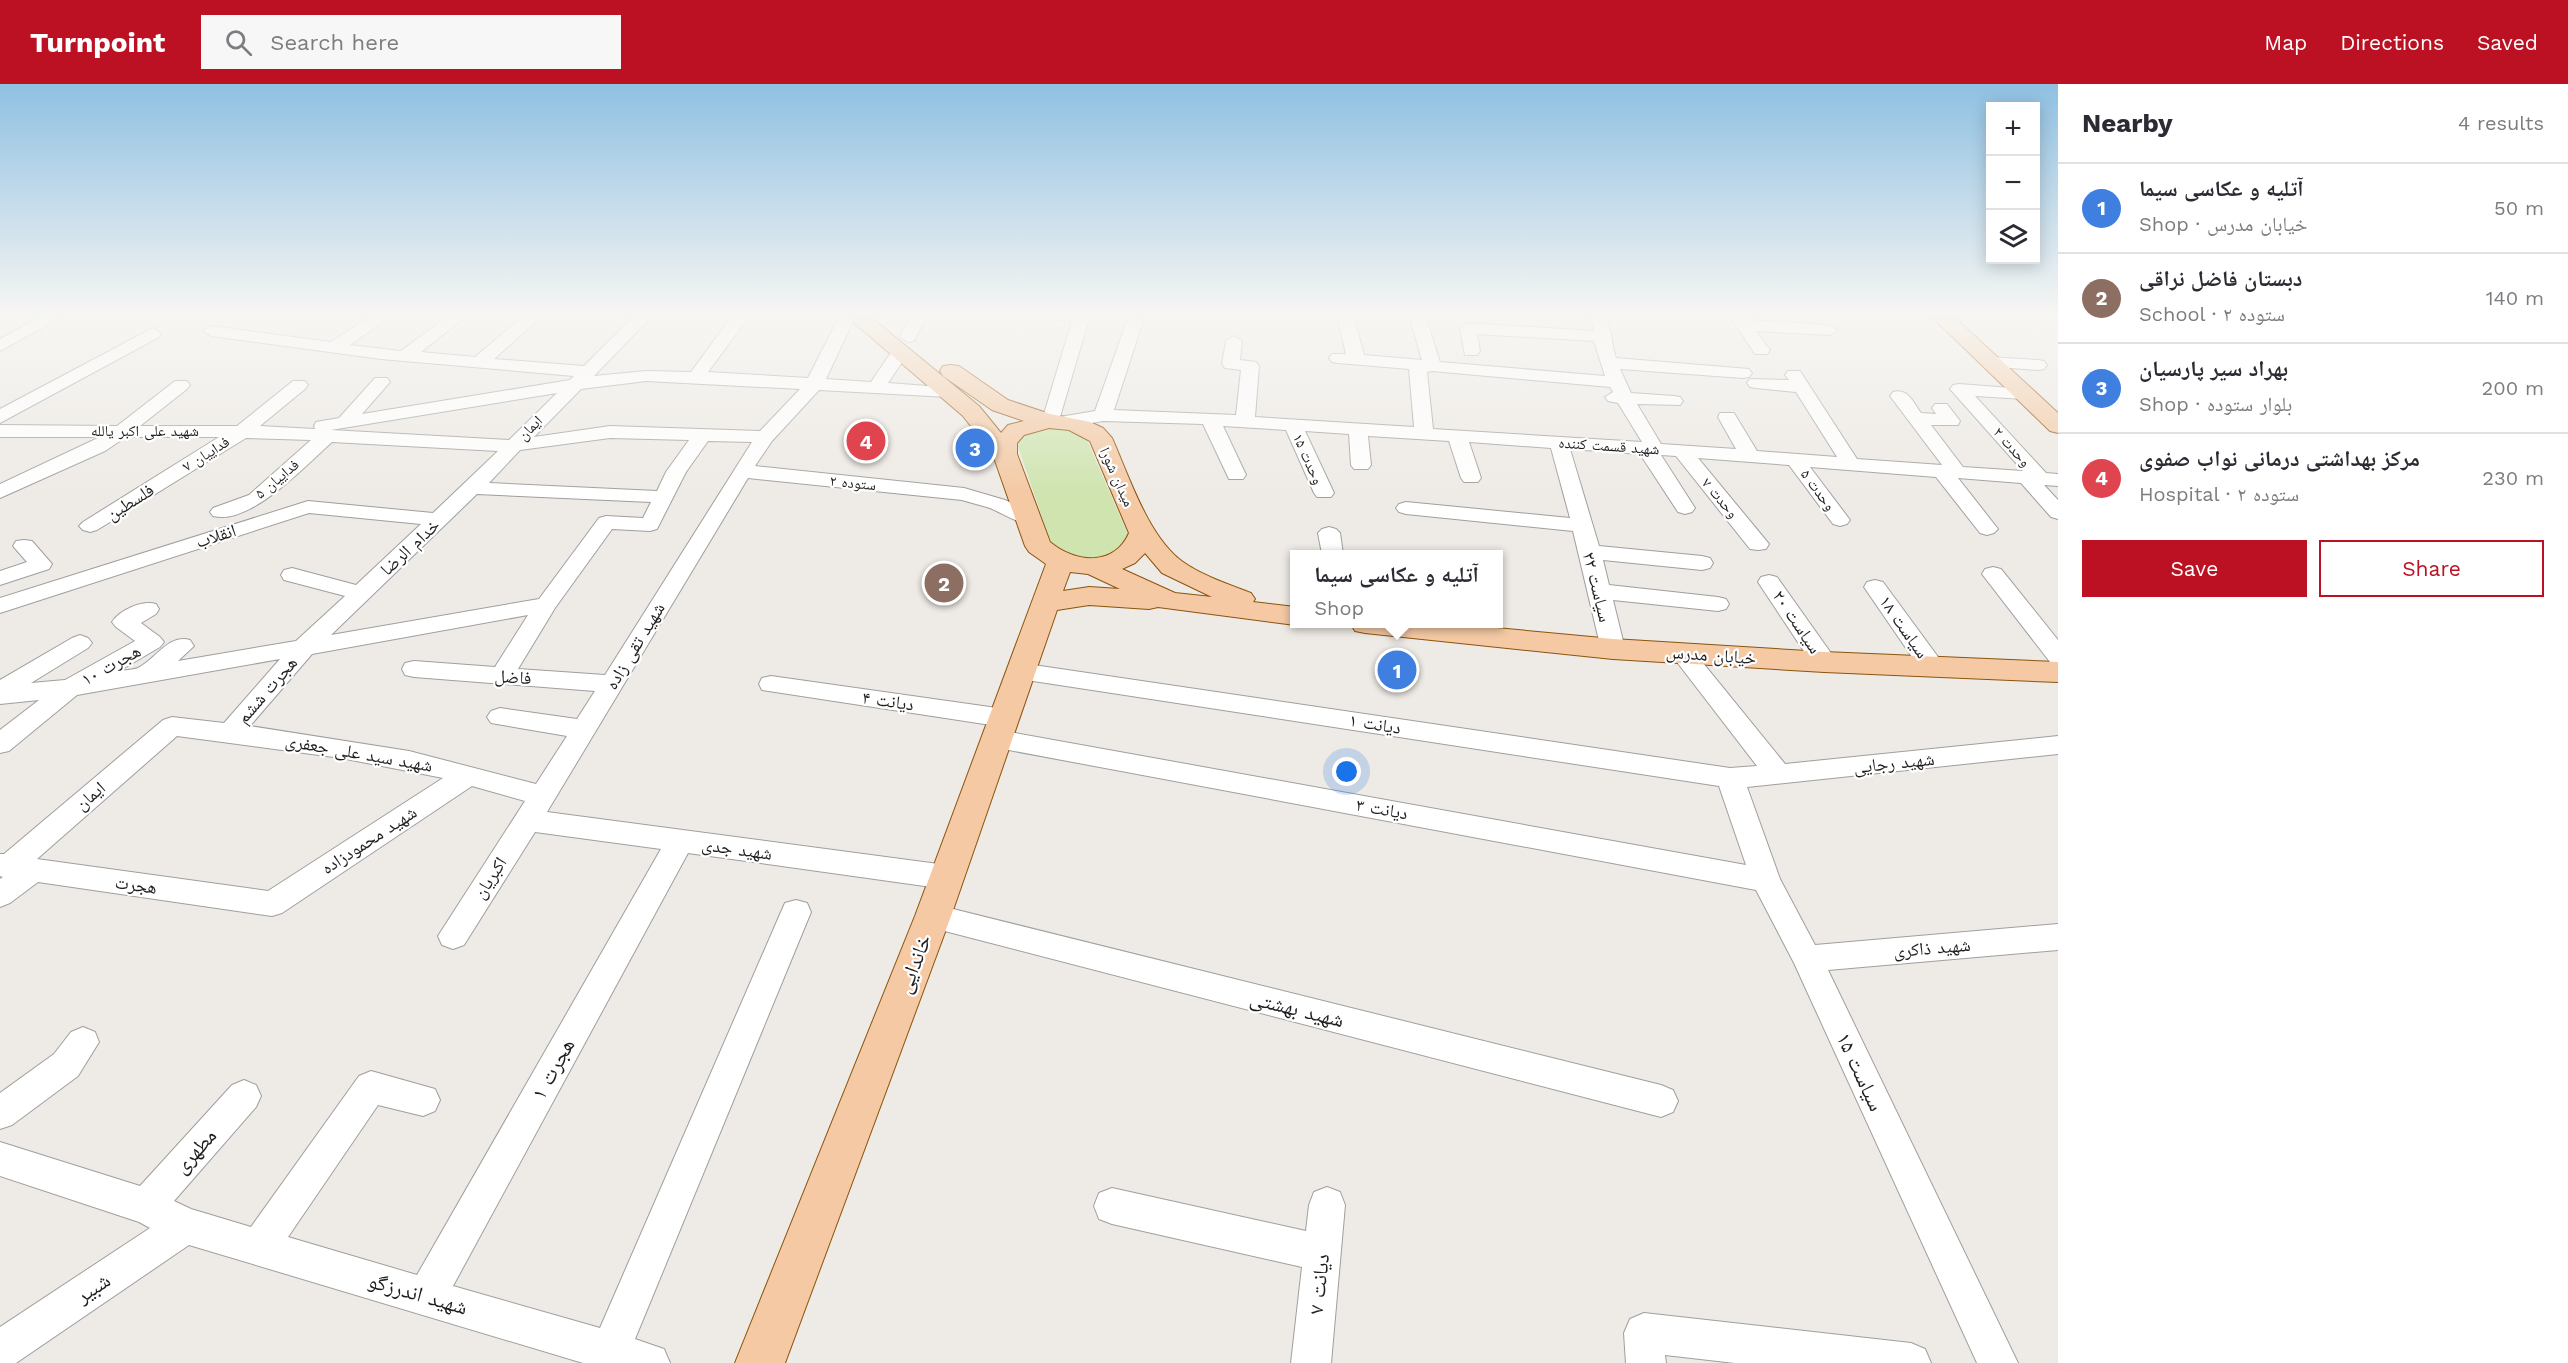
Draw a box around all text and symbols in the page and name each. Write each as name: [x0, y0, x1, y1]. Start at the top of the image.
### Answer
search box: [201, 15, 621, 69]
text: Turnpoint: [30, 26, 165, 59]
icon: search: [222, 26, 255, 59]
text: Search here: [270, 30, 399, 55]
text: Map: [2264, 30, 2307, 55]
text: Directions: [2340, 30, 2444, 55]
text: Saved: [2477, 30, 2538, 55]
map controls: [1986, 102, 2040, 264]
button: +: [1986, 102, 2040, 156]
text: Nearby: [2082, 108, 2173, 138]
text: 4 results: [2458, 111, 2544, 135]
button: −: [1986, 156, 2040, 210]
text: آتلیه و عکاسی سیما: [2139, 176, 2303, 201]
text: 1: [2097, 196, 2106, 220]
text: 50 m: [2494, 196, 2544, 220]
button: layers: [1986, 210, 2040, 264]
text: Shop · خیابان مدرس: [2139, 212, 2308, 236]
text: دبستان فاضل نراقی: [2139, 266, 2302, 291]
text: 2: [2096, 286, 2107, 310]
text: 140 m: [2486, 286, 2544, 310]
text: School · ستوده ۲: [2139, 302, 2285, 326]
text: بهراد سیر پارسیان: [2139, 356, 2288, 381]
text: 3: [2096, 376, 2107, 400]
text: 200 m: [2482, 376, 2544, 400]
text: Shop · بلوار ستوده: [2139, 392, 2292, 416]
street label: ایمان: [514, 412, 547, 445]
pin: 4: [846, 418, 886, 464]
street label: شهید علی اکبر یالله: [91, 422, 199, 441]
street label: وحدت ۲: [1990, 423, 2034, 471]
pin: 3: [956, 426, 994, 470]
street label: وحدت ۱۵: [1289, 431, 1327, 487]
street label: فداییان ۷: [179, 433, 233, 476]
street label: شهید قسمت کننده: [1558, 433, 1660, 459]
street label: میدان شورا: [1095, 445, 1138, 510]
text: مرکز بهداشتی درمانی نواب صفوی: [2139, 446, 2420, 471]
street label: فداییان ۵: [251, 455, 303, 503]
street label: وحدت ۵: [1797, 466, 1839, 514]
text: 4: [2095, 466, 2108, 490]
text: 230 m: [2482, 466, 2544, 490]
street label: ستوده ۲: [829, 472, 877, 494]
street label: وحدت ۷: [1698, 474, 1742, 522]
street label: فلسطین: [102, 479, 158, 525]
text: Hospital · ستوده ۲: [2139, 482, 2299, 506]
street label: خدام الرضا: [376, 514, 445, 581]
street label: انقلاب: [193, 519, 239, 552]
button: Save: [2082, 540, 2307, 597]
button: Share: [2319, 540, 2544, 597]
popup: [1290, 550, 1503, 628]
street label: سیاست ۲۲: [1578, 550, 1616, 624]
pin: 2: [924, 560, 964, 606]
text: آتلیه و عکاسی سیما: [1314, 562, 1479, 587]
street label: سیاست ۲۰: [1768, 586, 1826, 658]
street label: سیاست ۱۸: [1875, 591, 1934, 662]
text: Shop: [1314, 596, 1364, 620]
street label: شهید تقی زاده: [600, 599, 670, 693]
street label: هجرت ۱۰: [77, 640, 144, 690]
street label: خیابان مدرس: [1665, 641, 1757, 669]
pin: 1: [1378, 648, 1416, 692]
street label: هجرت ششم: [232, 652, 303, 729]
street label: فاضل: [494, 665, 532, 689]
street label: دیانت ۴: [861, 686, 915, 715]
street label: دیانت ۱: [1348, 709, 1402, 738]
street label: شهید سید علی جعفری: [284, 729, 434, 777]
street label: شهید رجایی: [1852, 748, 1936, 778]
your location: [1332, 757, 1361, 786]
street label: ایمان: [70, 777, 110, 815]
street label: دیانت ۳: [1355, 794, 1410, 824]
street label: شهید محمودزاده: [317, 801, 420, 878]
street label: شهید جدی: [700, 833, 774, 865]
street label: اکبریان: [468, 853, 512, 903]
street label: هجرت: [114, 871, 158, 898]
street label: خاندایی: [891, 931, 937, 997]
street label: شهید ذاکری: [1892, 934, 1972, 962]
street label: شهید بهشتی: [1247, 985, 1347, 1033]
street label: سیاست ۱۵: [1831, 1029, 1889, 1115]
street label: هجرت ۱: [526, 1034, 579, 1104]
street label: مطهری: [168, 1123, 221, 1178]
street label: دیانت ۷: [1303, 1252, 1334, 1315]
street label: شبیر: [70, 1267, 115, 1309]
street label: شهید اندرزگو: [366, 1267, 471, 1320]

